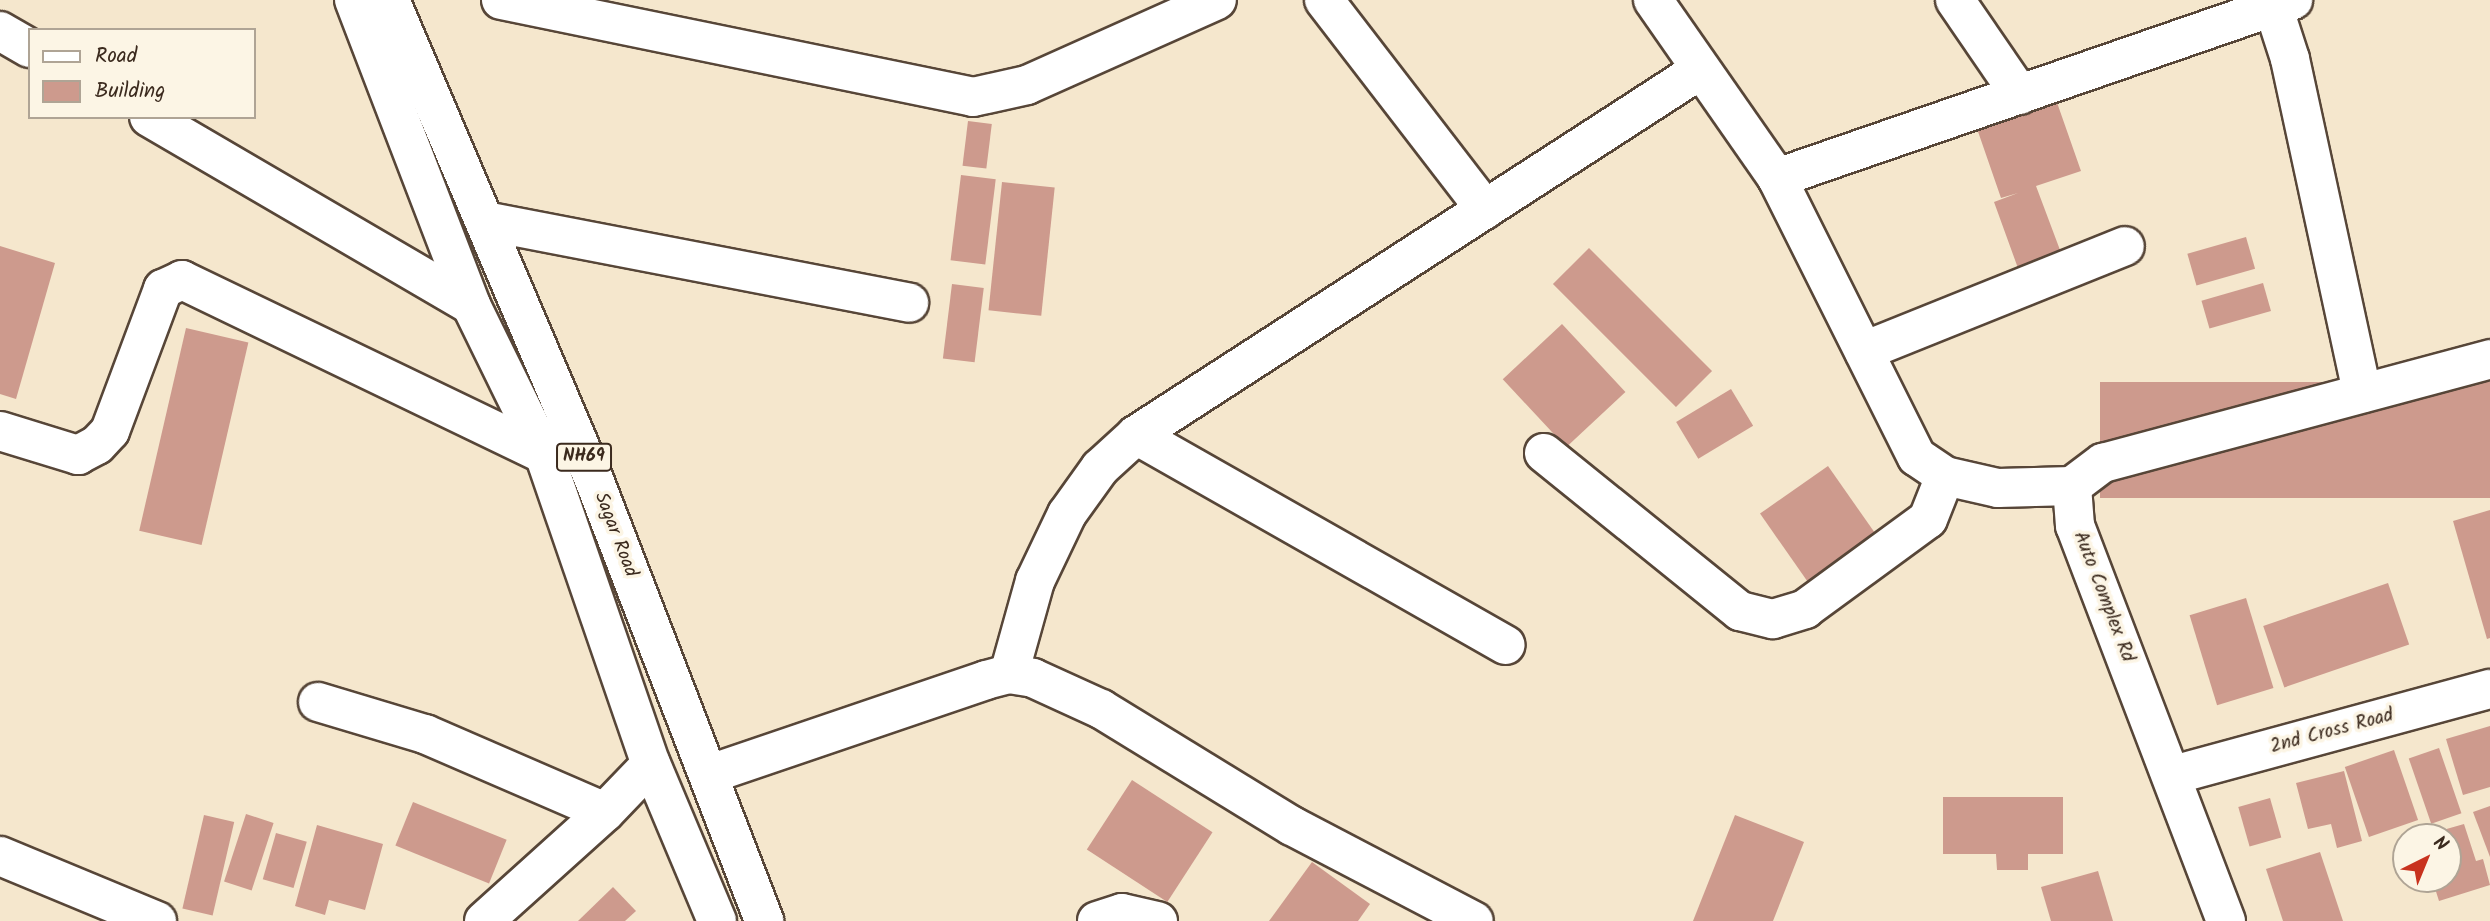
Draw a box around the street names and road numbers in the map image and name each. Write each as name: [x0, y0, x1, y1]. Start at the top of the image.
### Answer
road number: NH69: [556, 443, 612, 472]
street label: Sagar Road: [588, 489, 642, 581]
street label: Auto Complex Rd: [2068, 529, 2138, 665]
street label: 2nd Cross Road: [2268, 705, 2396, 759]

